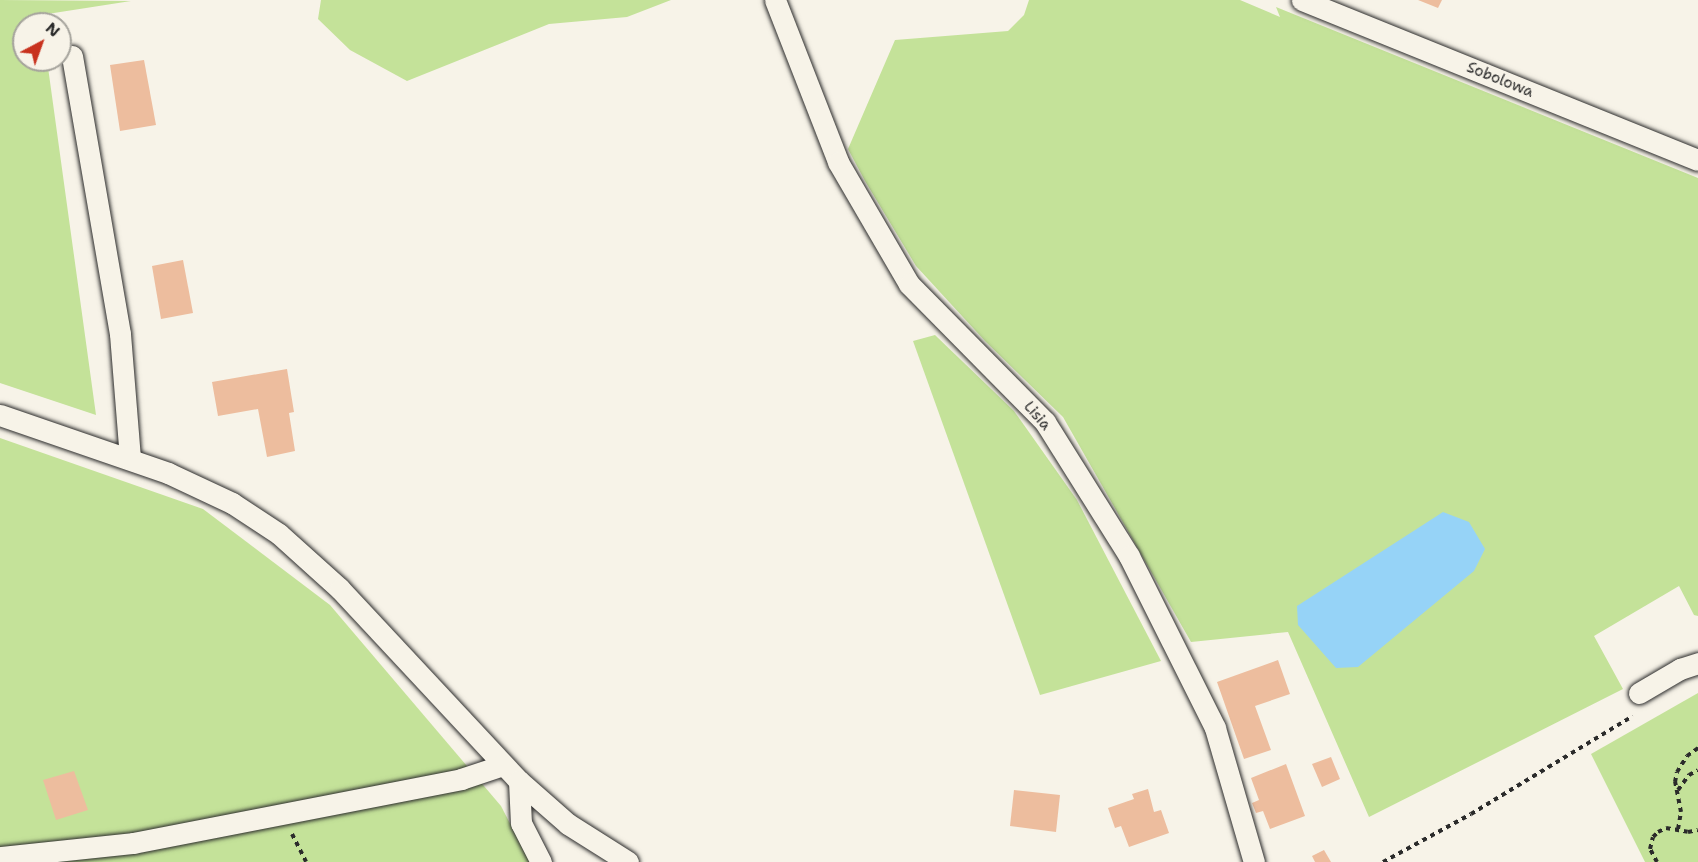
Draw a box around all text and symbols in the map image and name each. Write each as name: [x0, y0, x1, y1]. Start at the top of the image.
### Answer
north arrow: [12, 12, 72, 72]
text: N: [41, 17, 65, 42]
street label: Sobolowa: [1464, 58, 1536, 102]
street label: Lisia: [1020, 398, 1054, 434]

